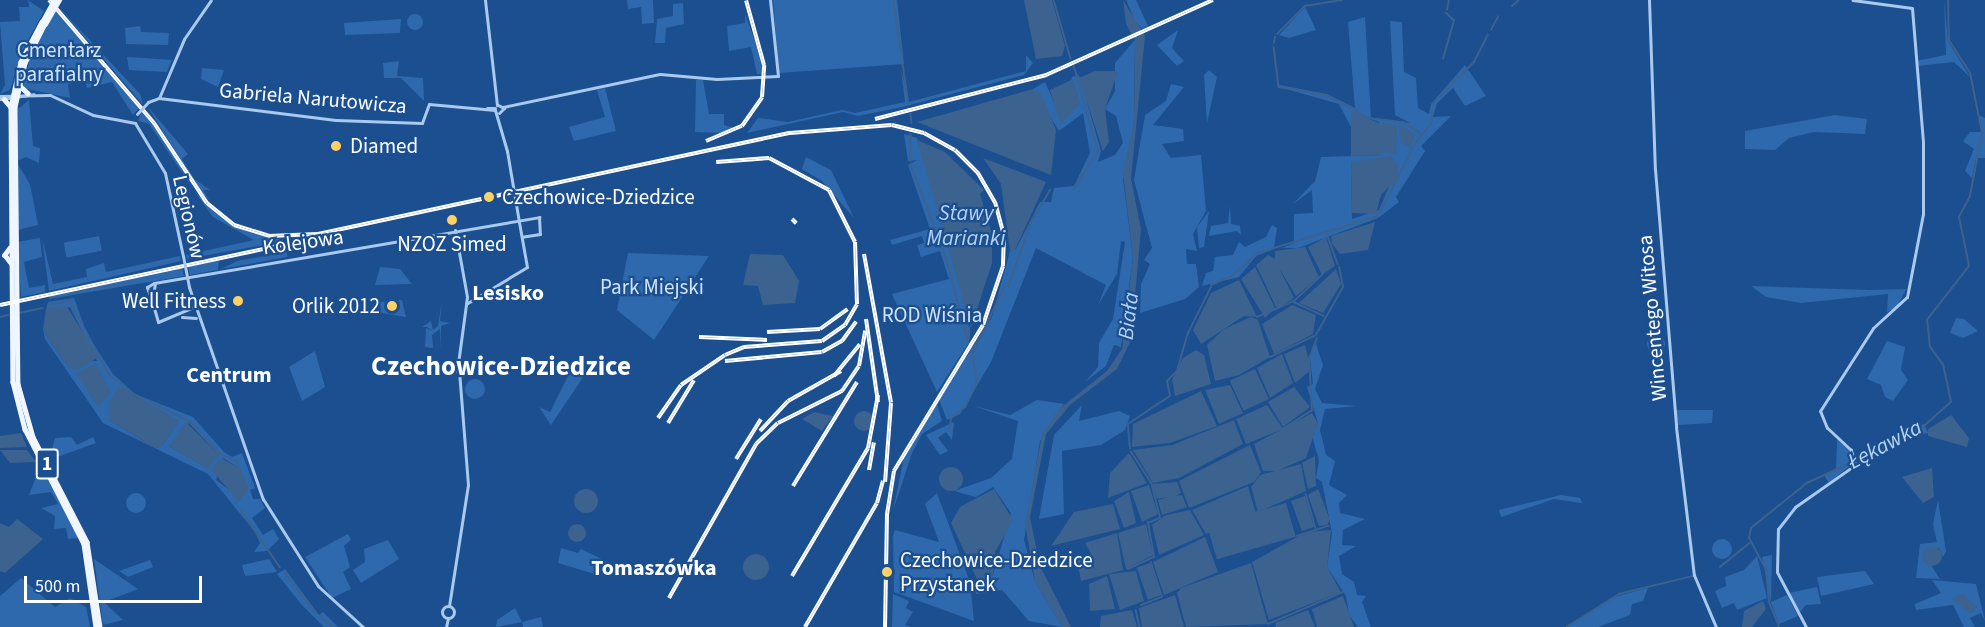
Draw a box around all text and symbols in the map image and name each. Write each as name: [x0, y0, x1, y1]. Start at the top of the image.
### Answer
park label: Cmentarz parafialny: [15, 37, 103, 87]
street label: Gabriela Narutowicza: [218, 77, 408, 119]
place label: Diamed: [350, 133, 418, 159]
marker: Diamed: [327, 137, 345, 155]
street label: Legionów: [167, 173, 211, 261]
place label: Czechowice-Dziedzice: [502, 184, 695, 210]
marker: Czechowice-Dziedzice: [480, 188, 498, 206]
water label: Stawy Marianki: [926, 200, 1006, 252]
marker: NZOZ Simed: [443, 211, 461, 229]
street label: Kolejowa: [261, 224, 345, 260]
place label: NZOZ Simed: [397, 231, 507, 257]
street label: Wincentego Witosa: [1632, 234, 1672, 402]
park label: Park Miejski: [600, 274, 704, 300]
district label: Lesisko: [472, 281, 544, 307]
place label: Well Fitness: [122, 288, 226, 314]
water label: Biała: [1113, 291, 1145, 341]
place label: Orlik 2012: [292, 293, 380, 319]
marker: Well Fitness: [231, 294, 245, 308]
marker: Orlik 2012: [385, 299, 399, 313]
park label: ROD Wiśnia: [882, 302, 982, 328]
district label: Czechowice-Dziedzice: [371, 351, 631, 383]
district label: Centrum: [186, 363, 272, 389]
water label: Łękawka: [1843, 415, 1927, 475]
road number: 1: [35, 447, 59, 481]
place label: Czechowice-Dziedzice Przystanek: [900, 547, 1093, 597]
district label: Tomaszówka: [591, 556, 717, 582]
marker: Czechowice-Dziedzice Przystanek: [878, 563, 896, 581]
scale bar: [27, 564, 206, 602]
text: 500 m: [35, 574, 80, 599]

